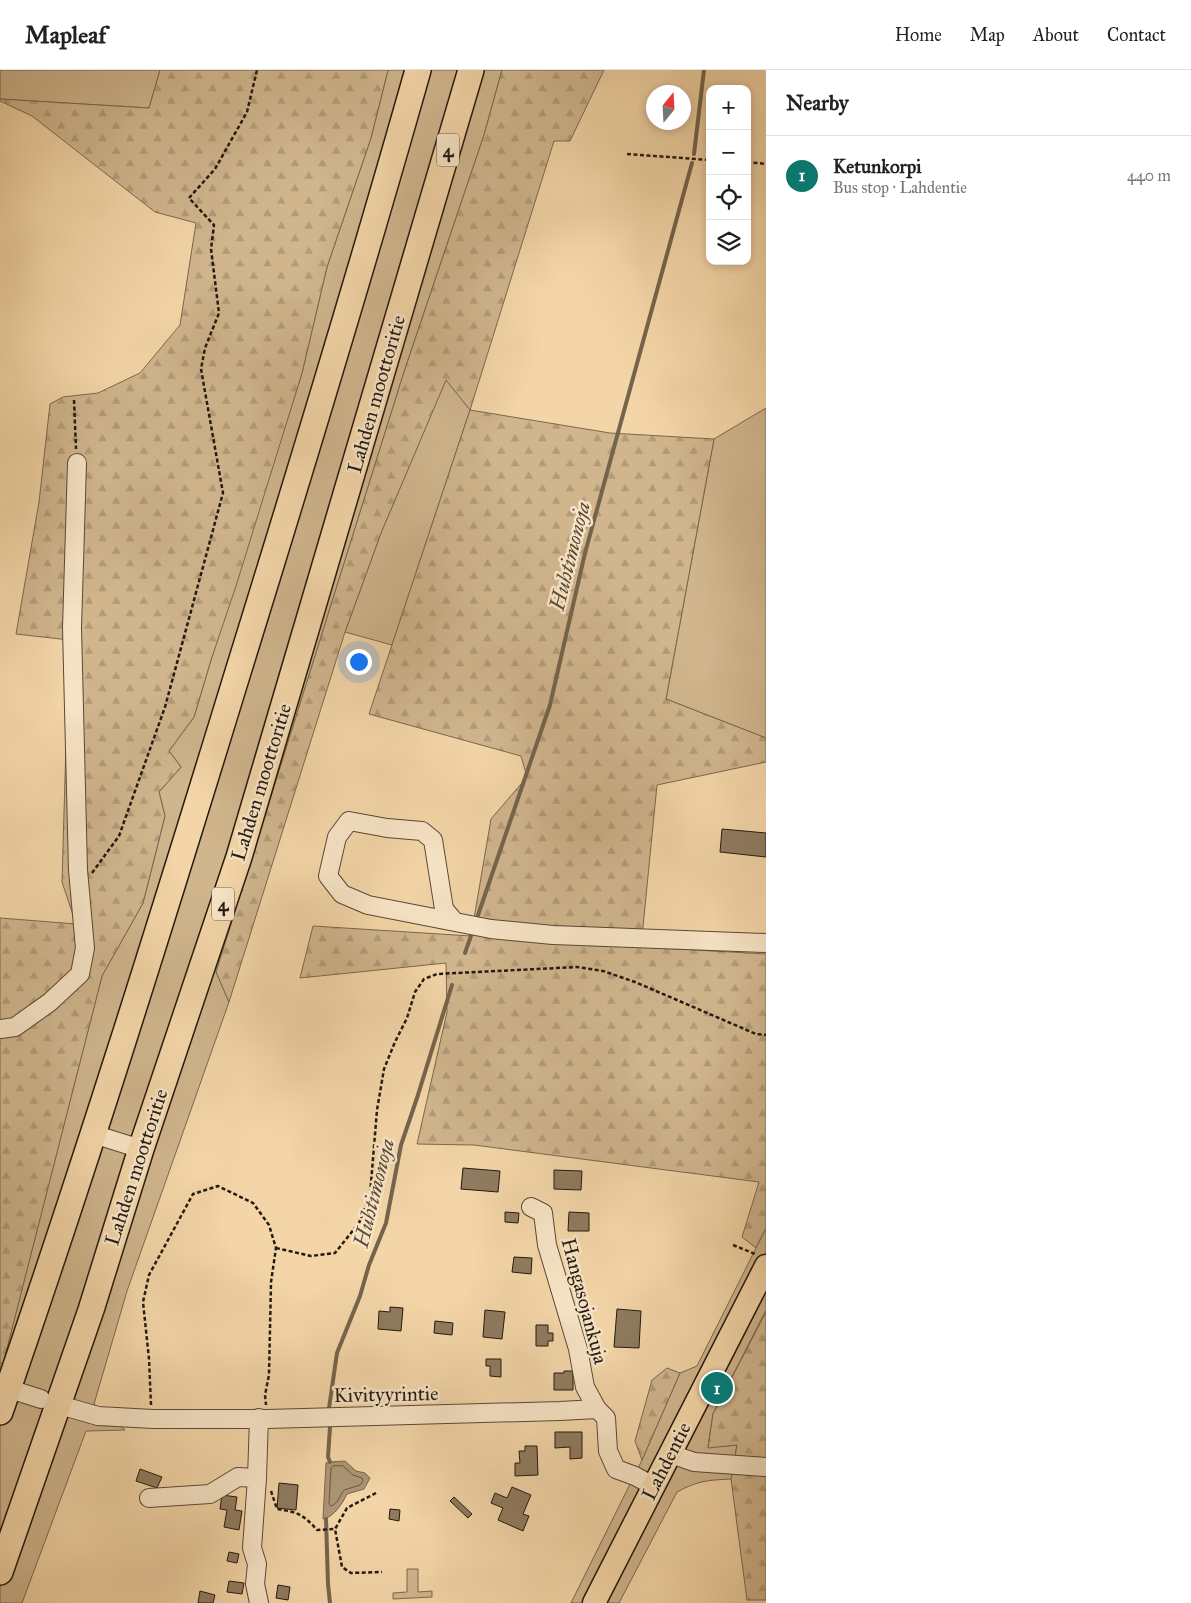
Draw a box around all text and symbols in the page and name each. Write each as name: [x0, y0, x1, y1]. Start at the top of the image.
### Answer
text: Mapleaf: [25, 20, 106, 50]
text: Home: [895, 24, 942, 46]
text: Map: [970, 24, 1005, 46]
text: About: [1033, 24, 1079, 46]
text: Contact: [1107, 24, 1166, 46]
north arrow: [646, 85, 691, 130]
map controls: [706, 85, 751, 265]
button: +: [706, 85, 751, 130]
text: Nearby: [786, 90, 849, 116]
button: −: [706, 130, 751, 175]
road number: 4: [437, 134, 459, 166]
text: Ketunkorpi: [833, 155, 921, 178]
text: 1: [799, 166, 805, 185]
text: 440 m: [1127, 166, 1171, 185]
button: locate: [706, 175, 751, 220]
text: Bus stop · Lahdentie: [833, 178, 967, 197]
button: layers: [706, 220, 751, 265]
street label: Lahden moottoritie: [342, 312, 410, 476]
water label: Huhtimonoja: [544, 499, 596, 614]
your location: [346, 649, 372, 675]
street label: Lahden moottoritie: [226, 701, 296, 863]
road number: 4: [212, 888, 234, 921]
street label: Lahden moottoritie: [99, 1086, 173, 1248]
water label: Huhtimonoja: [348, 1136, 400, 1251]
street label: Hangasojankuja: [556, 1235, 613, 1367]
pin: 1: [701, 1369, 733, 1407]
street label: Kivityyrintie: [333, 1381, 439, 1407]
street label: Lahdentie: [636, 1418, 696, 1504]

